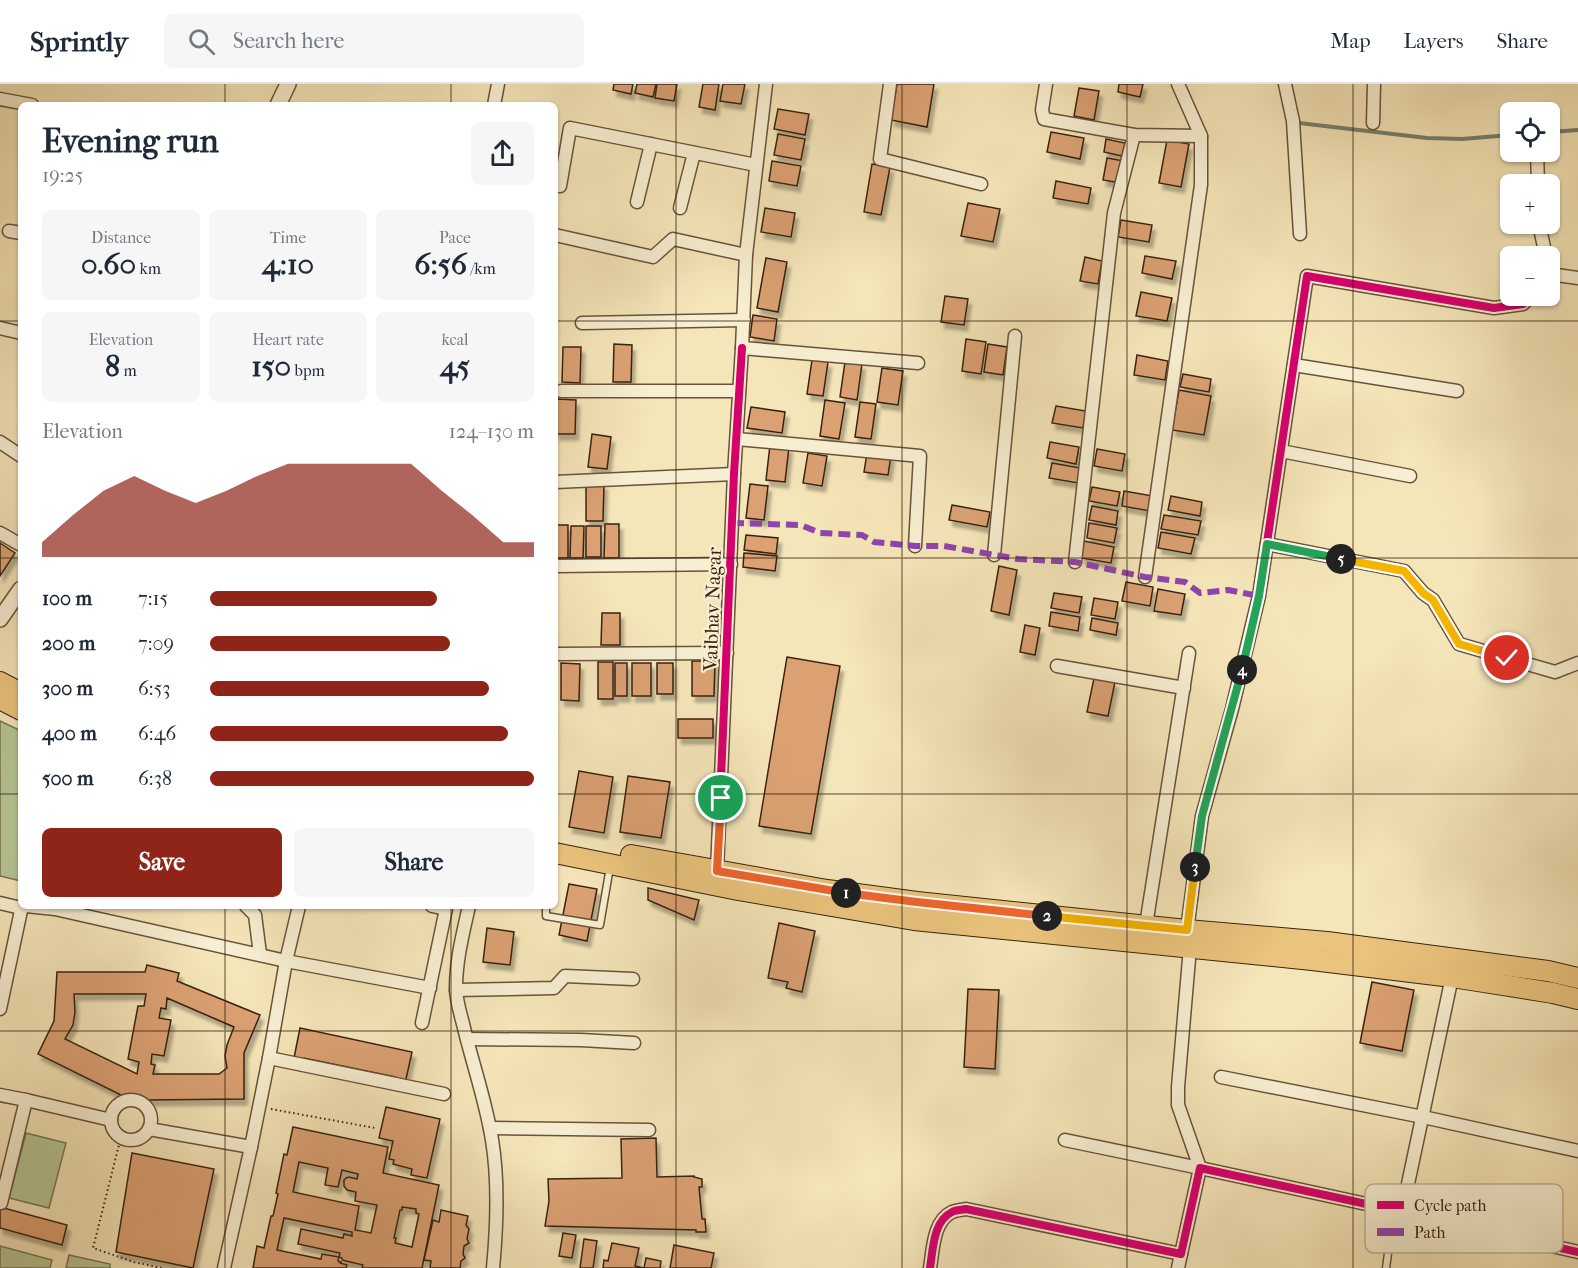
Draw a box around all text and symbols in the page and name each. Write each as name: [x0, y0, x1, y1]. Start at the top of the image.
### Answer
search box: [164, 14, 584, 68]
text: Sprintly: [30, 25, 128, 58]
icon: search: [185, 25, 218, 58]
text: Search here: [233, 28, 344, 54]
text: Map: [1330, 29, 1371, 53]
text: Layers: [1404, 29, 1463, 53]
text: Share: [1496, 29, 1548, 53]
map controls: [1500, 102, 1560, 306]
button: locate: [1500, 102, 1560, 162]
text: Evening run: [42, 122, 219, 161]
button: share: [471, 122, 534, 185]
text: 19:25: [42, 164, 83, 187]
button: +: [1500, 174, 1560, 234]
text: Distance: [91, 228, 151, 247]
text: Time: [270, 228, 306, 247]
text: Pace: [439, 228, 471, 247]
button: −: [1500, 246, 1560, 306]
text: 0.60: [81, 247, 136, 282]
text: 4:10: [262, 247, 314, 282]
text: 6:56: [414, 247, 467, 282]
text: km: [136, 259, 161, 278]
text: /km: [467, 259, 496, 278]
text: Elevation: [89, 330, 153, 349]
text: Heart rate: [252, 330, 324, 349]
text: kcal: [442, 330, 468, 349]
text: 8: [105, 349, 120, 384]
text: 150: [251, 349, 291, 384]
text: 45: [440, 349, 470, 384]
text: m: [120, 361, 137, 380]
text: bpm: [291, 361, 325, 380]
text: Elevation: [42, 420, 123, 443]
text: 124–130 m: [449, 420, 534, 443]
pin: 5: [1326, 544, 1356, 574]
street label: Vaibhav Nagar: [699, 546, 726, 672]
text: 5: [1338, 549, 1344, 568]
text: 100 m: [42, 587, 92, 610]
text: 7:15: [138, 587, 168, 610]
text: 200 m: [42, 632, 95, 655]
text: 7:09: [138, 632, 174, 655]
pin: [1481, 632, 1532, 683]
icon: check: [1490, 641, 1523, 674]
pin: 4: [1227, 655, 1257, 685]
text: 4: [1237, 660, 1247, 679]
text: 300 m: [42, 677, 93, 700]
text: 6:53: [138, 677, 171, 700]
text: 400 m: [42, 722, 97, 745]
text: 6:46: [138, 722, 176, 745]
text: 500 m: [42, 767, 94, 790]
text: 6:38: [138, 767, 172, 790]
pin: [695, 772, 746, 823]
icon: arrive: [704, 781, 737, 814]
button: Save: [42, 828, 282, 897]
button: Share: [294, 828, 534, 897]
pin: 3: [1180, 852, 1210, 882]
text: 3: [1192, 857, 1198, 876]
pin: 1: [831, 878, 861, 908]
text: 1: [843, 883, 849, 902]
pin: 2: [1032, 901, 1062, 931]
text: 2: [1043, 906, 1051, 925]
legend: [1365, 1184, 1563, 1253]
text: Cycle path: [1414, 1196, 1486, 1215]
text: Path: [1414, 1223, 1446, 1242]

